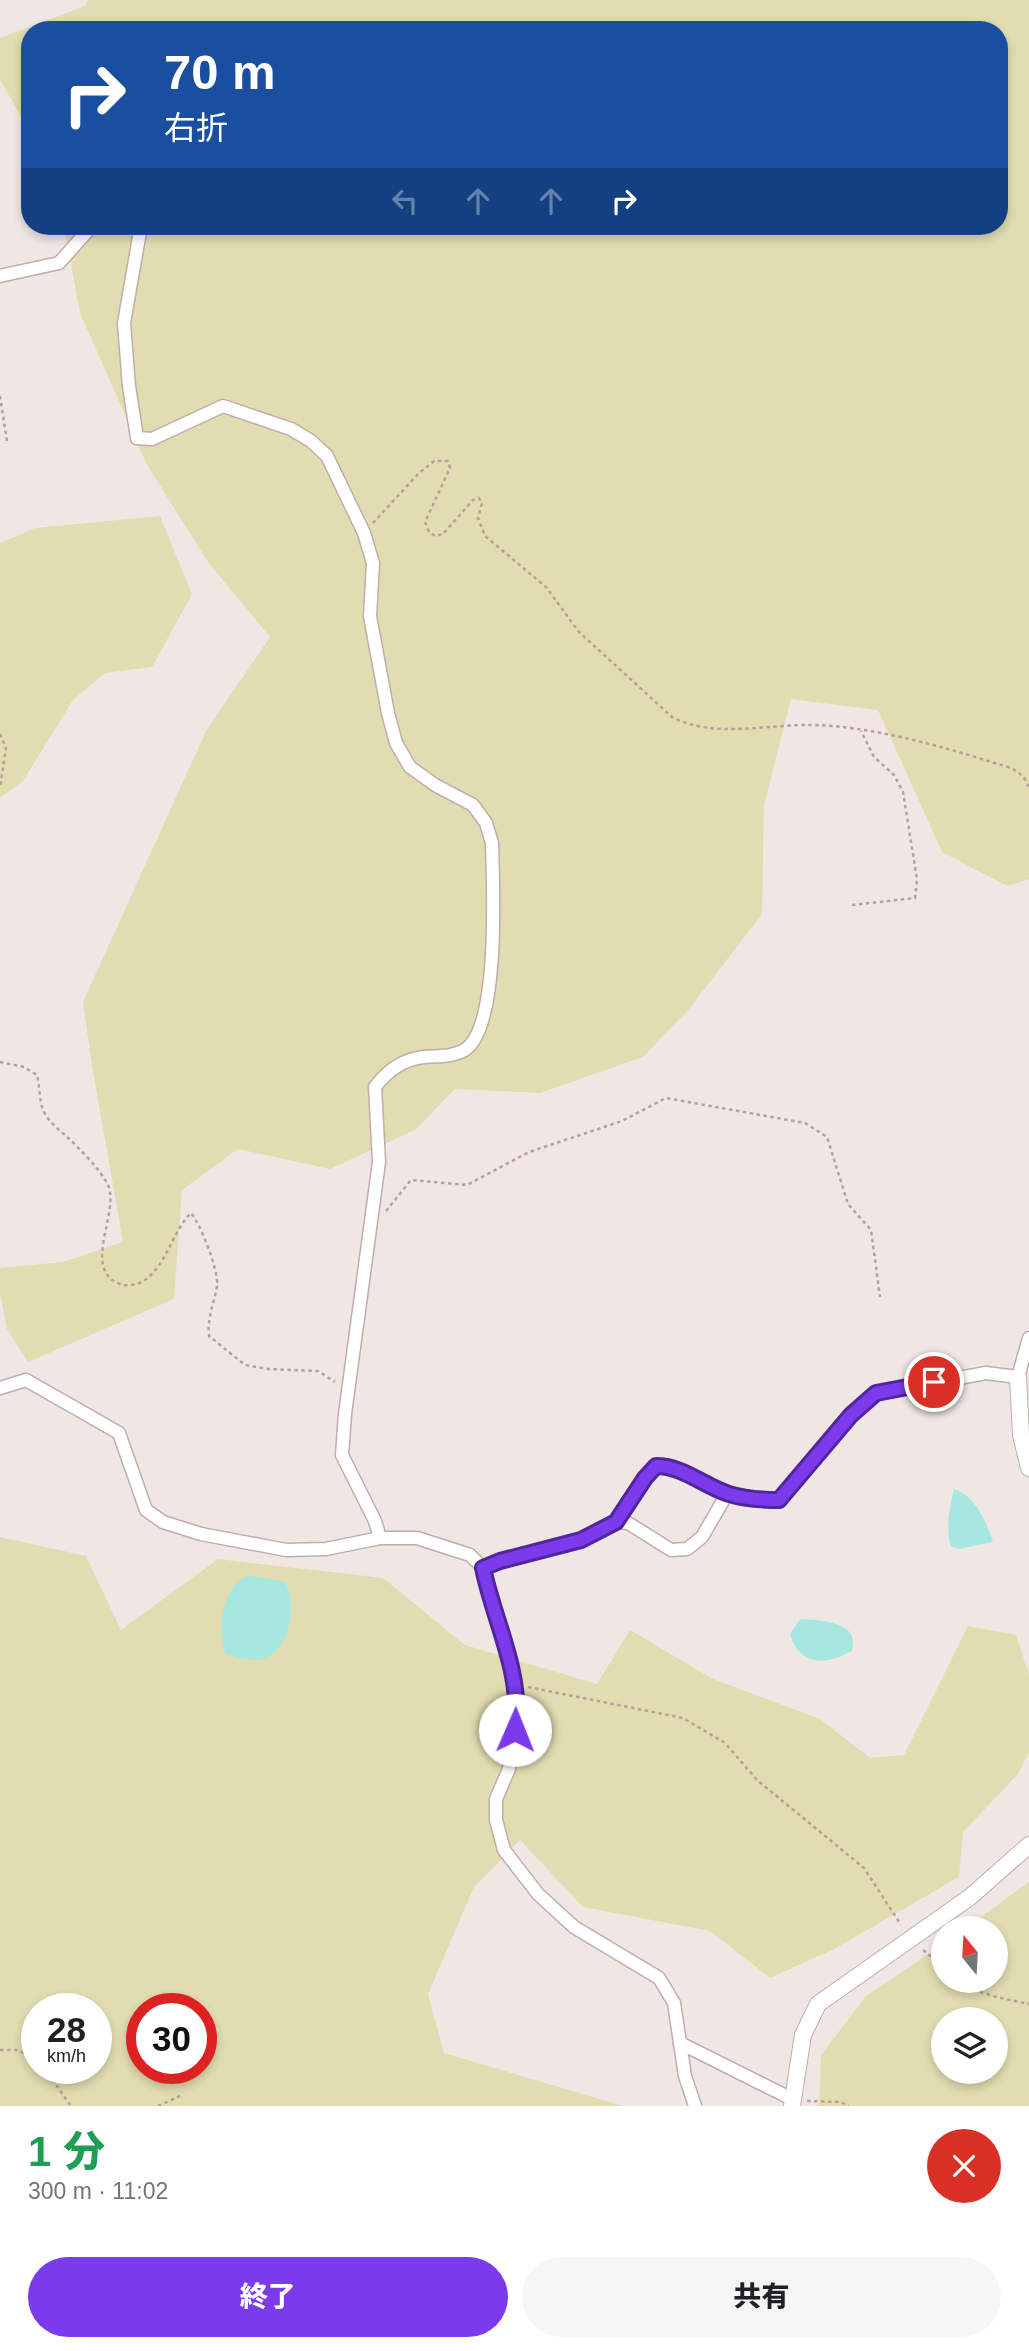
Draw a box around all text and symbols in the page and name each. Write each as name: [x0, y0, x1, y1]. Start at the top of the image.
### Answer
text: 70 m: [164, 45, 276, 99]
icon: right: [49, 49, 140, 140]
text: 右折: [164, 110, 228, 146]
icon: left: [386, 182, 424, 220]
icon: ahead: [459, 182, 497, 220]
icon: ahead: [532, 182, 570, 220]
icon: right: [605, 182, 643, 220]
pin: [904, 1352, 964, 1412]
icon: arrive: [915, 1363, 953, 1401]
position arrow: [478, 1693, 552, 1767]
north arrow: [931, 1916, 1008, 1993]
map controls: [931, 1916, 1008, 2084]
speed limit sign: 30: [126, 1993, 217, 2084]
button: layers: [931, 2007, 1008, 2084]
text: 28: [47, 2010, 86, 2049]
text: km/h: [47, 2046, 86, 2066]
text: 1 分: [28, 2128, 105, 2175]
button: close: [927, 2129, 1001, 2203]
text: 300 m · 11:02: [28, 2178, 168, 2204]
button: 終了: [28, 2257, 508, 2337]
button: 共有: [522, 2257, 1001, 2337]

